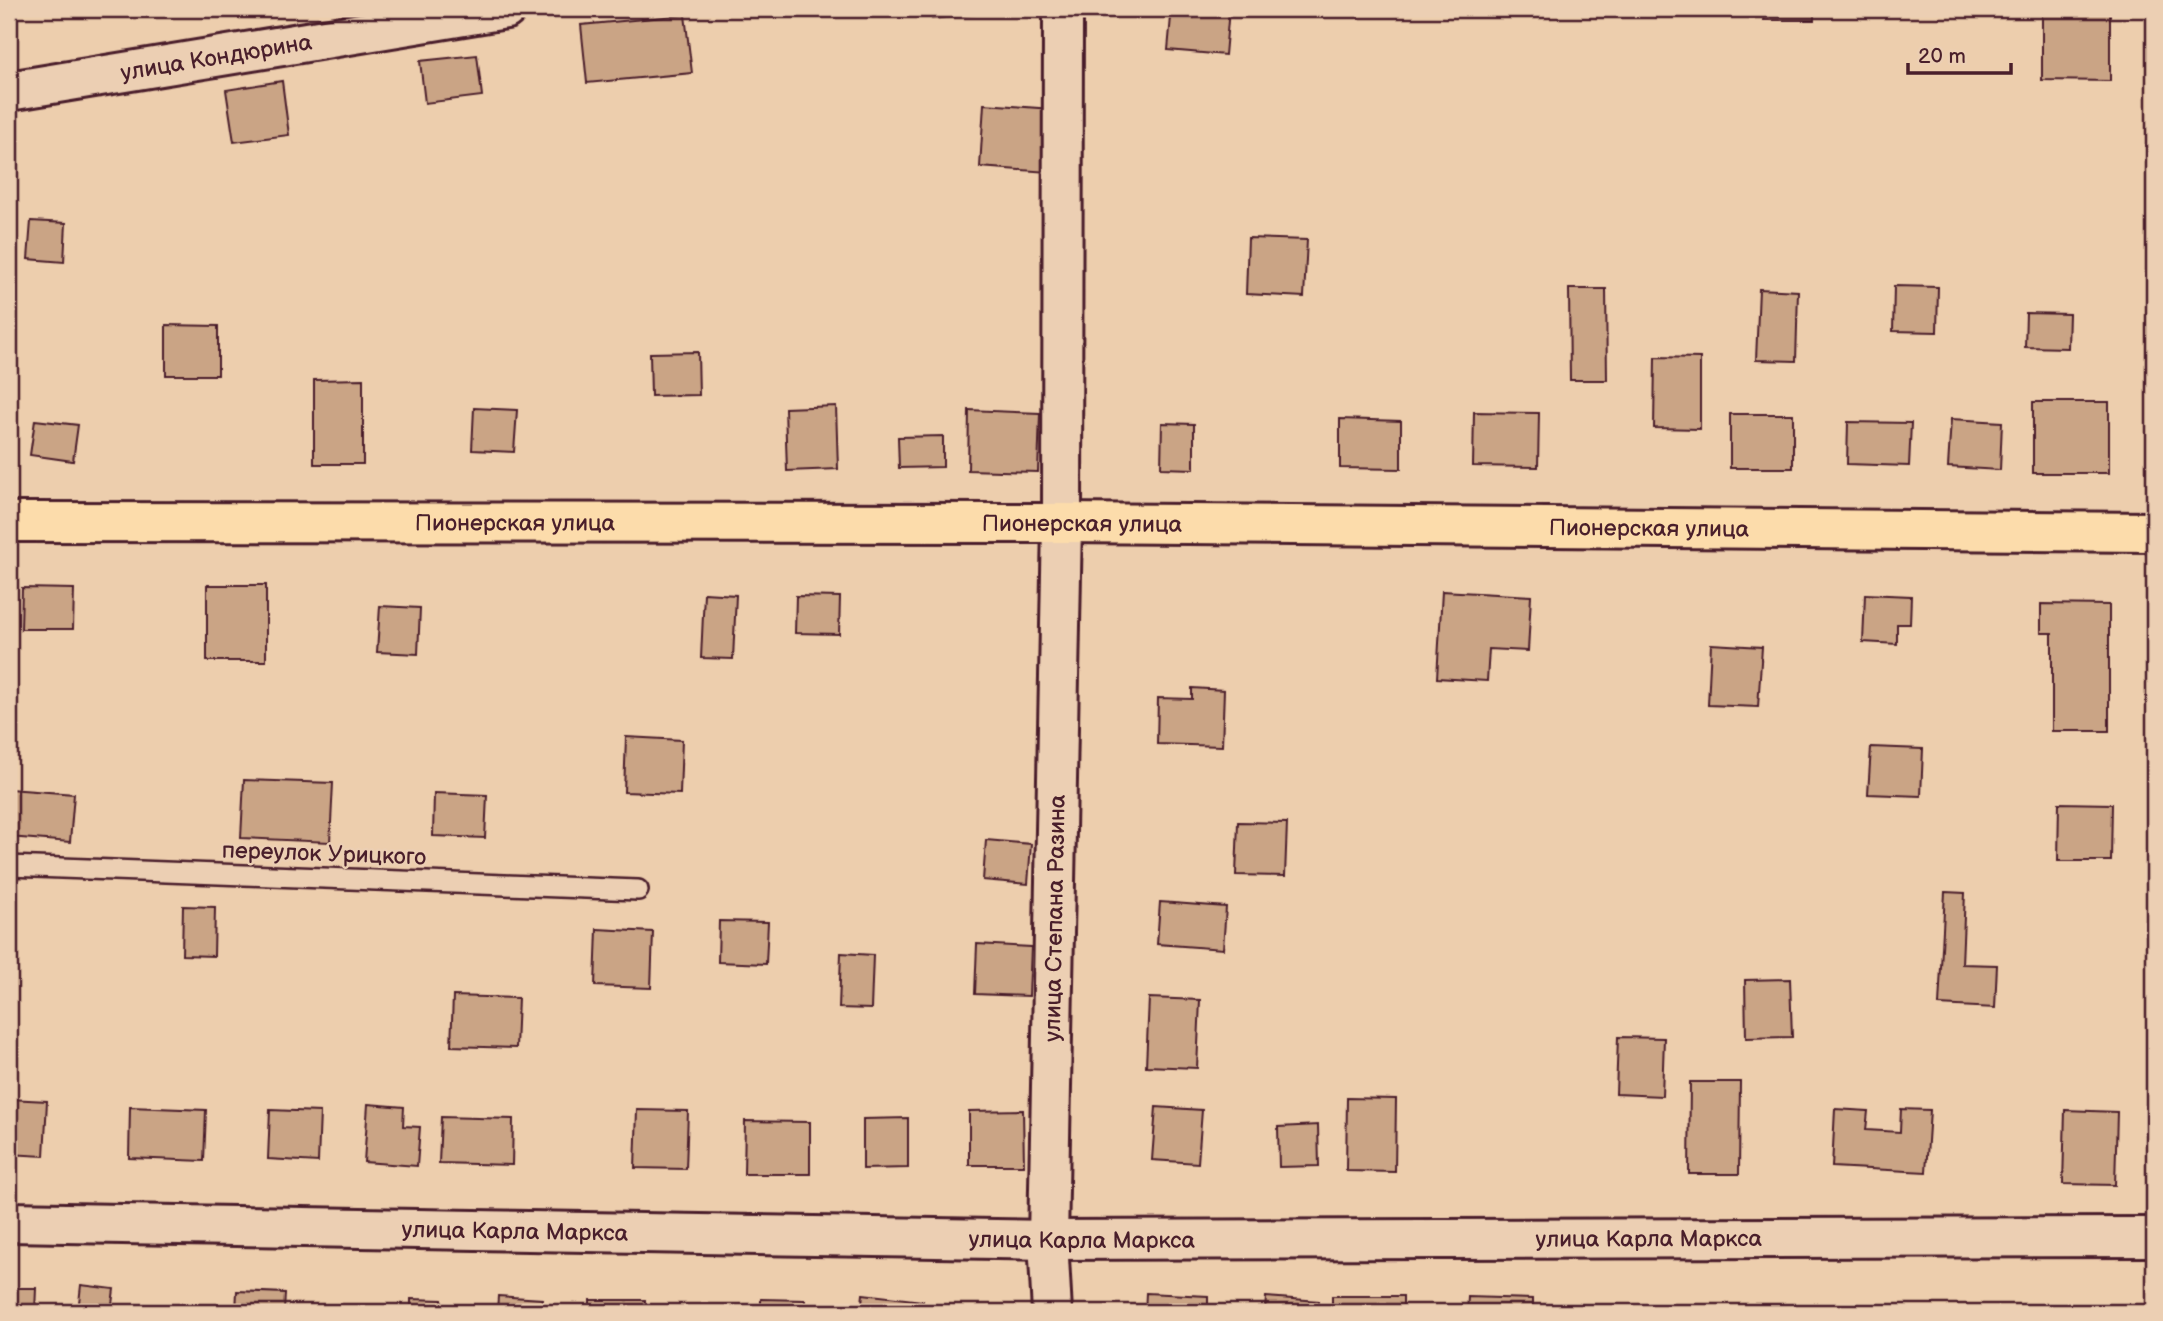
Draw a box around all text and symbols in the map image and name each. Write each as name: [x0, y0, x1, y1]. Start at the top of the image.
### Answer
street label: улица Кондюрина: [119, 28, 314, 87]
scale bar: [1908, 32, 2011, 76]
text: 20 m: [1918, 44, 1966, 69]
street label: Пионерская улица: [415, 509, 616, 538]
street label: Пионерская улица: [982, 510, 1183, 539]
street label: Пионерская улица: [1549, 514, 1750, 544]
street label: улица Степана Разина: [1039, 794, 1072, 1042]
street label: переулок Урицкого: [221, 836, 427, 872]
street label: улица Карла Маркса: [401, 1216, 629, 1248]
street label: улица Карла Маркса: [1536, 1225, 1763, 1254]
street label: улица Карла Маркса: [968, 1226, 1196, 1255]

